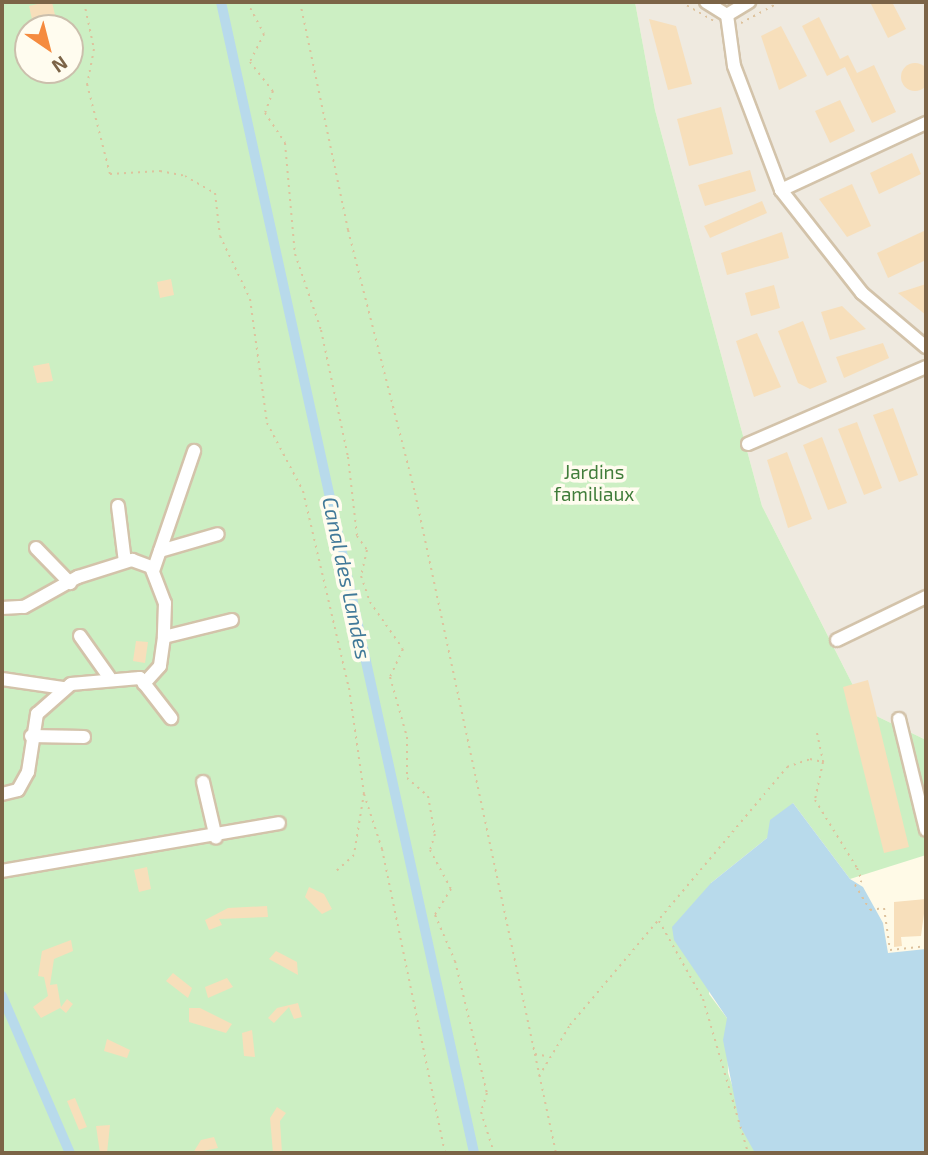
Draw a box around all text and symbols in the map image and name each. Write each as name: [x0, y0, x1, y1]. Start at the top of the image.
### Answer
north arrow: [14, 14, 84, 84]
text: N: [48, 52, 72, 78]
park label: Jardins familiaux: [554, 461, 634, 505]
water label: Canal des Landes: [317, 494, 377, 662]

